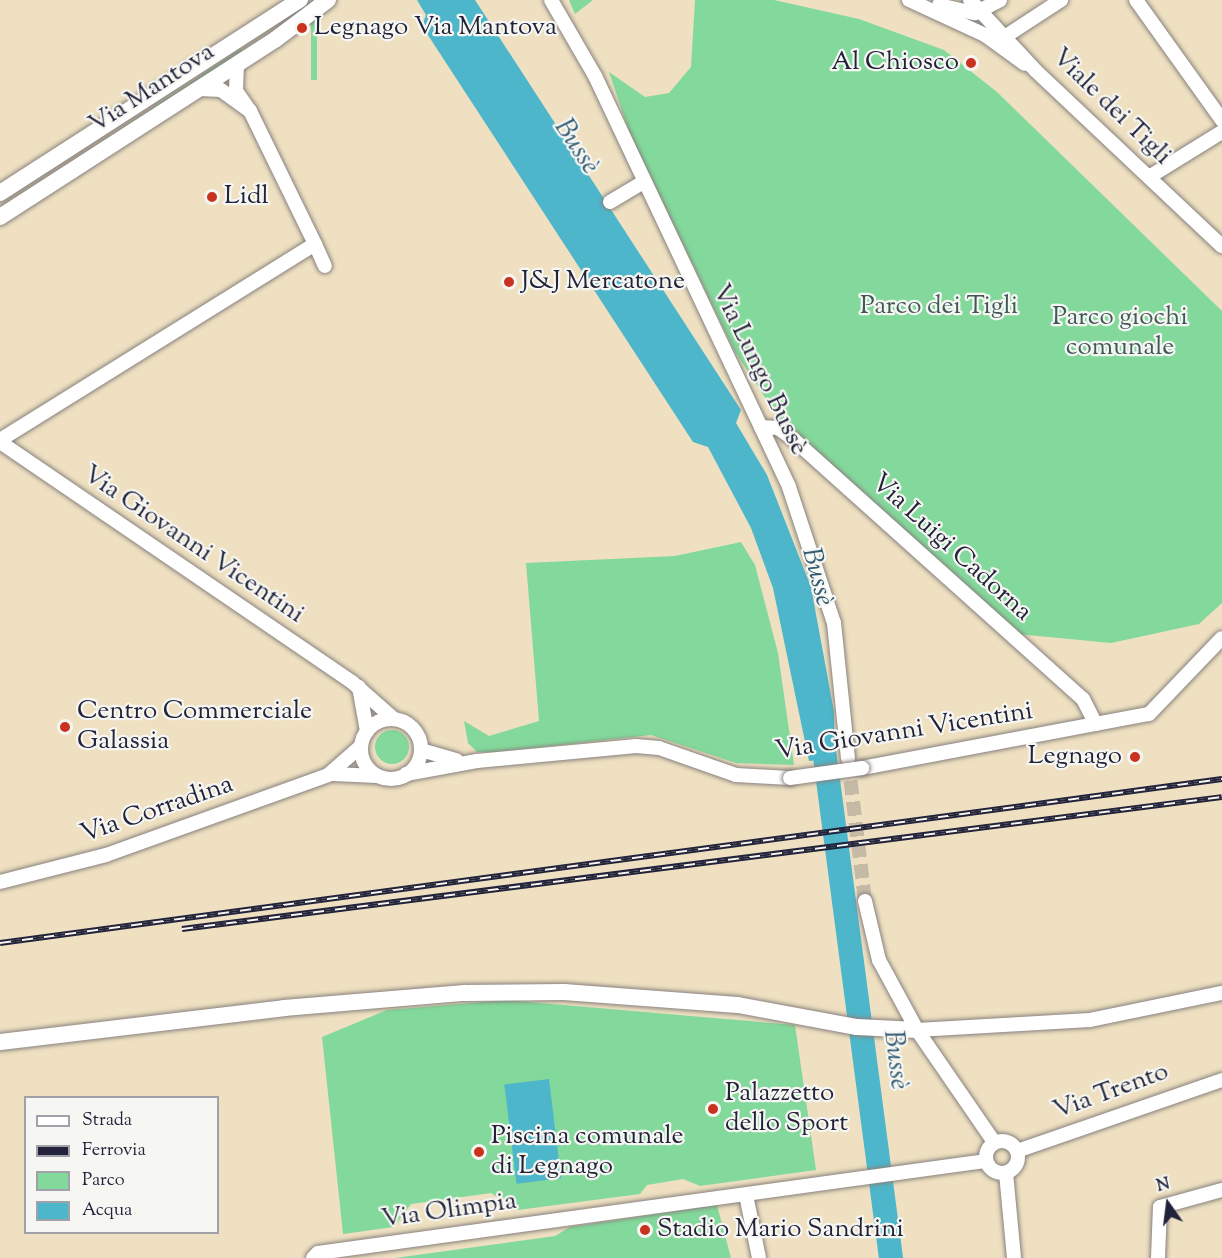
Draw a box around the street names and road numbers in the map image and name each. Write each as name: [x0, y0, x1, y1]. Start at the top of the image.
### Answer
street label: Via Mantova: [83, 37, 221, 141]
street label: Viale dei Tigli: [1045, 42, 1177, 172]
street label: Via Lungo Bussè: [704, 279, 814, 461]
street label: Via Giovanni Vicentini: [76, 459, 310, 631]
street label: Via Luigi Cadorna: [864, 468, 1038, 628]
street label: Via Giovanni Vicentini: [773, 696, 1035, 768]
street label: Via Corradina: [77, 769, 237, 851]
street label: Via Trento: [1049, 1057, 1173, 1127]
street label: Via Olimpia: [379, 1186, 519, 1236]

